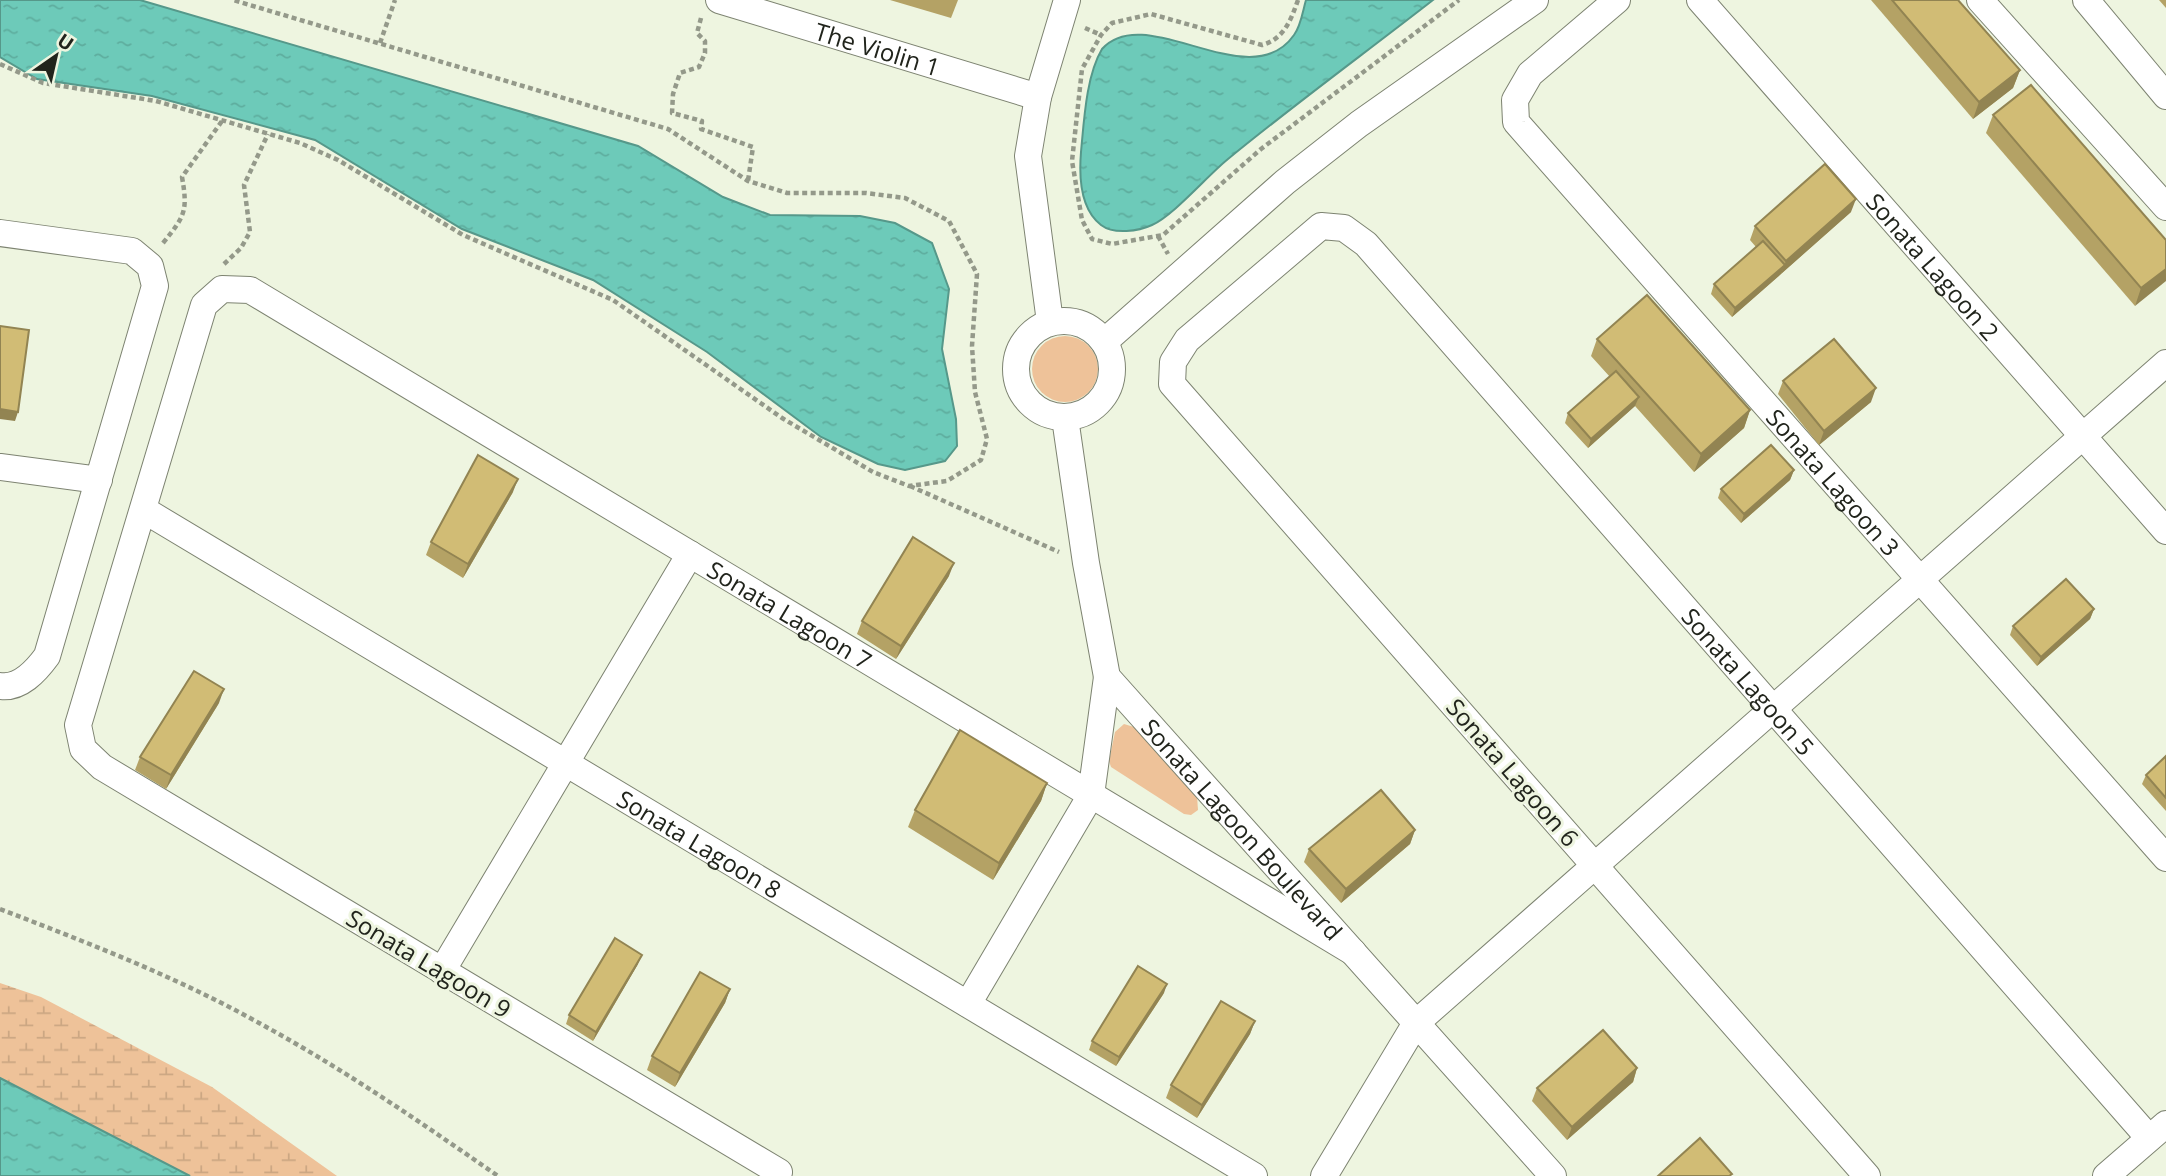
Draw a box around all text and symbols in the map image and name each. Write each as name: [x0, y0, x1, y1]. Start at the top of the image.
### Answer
street label: The Violin 1: [811, 14, 944, 83]
north arrow: [21, 21, 91, 91]
text: U: [52, 27, 79, 57]
street label: Sonata Lagoon 2: [1860, 185, 2007, 347]
street label: Sonata Lagoon 3: [1760, 401, 1908, 562]
street label: Sonata Lagoon 7: [702, 552, 878, 676]
street label: Sonata Lagoon 5: [1675, 600, 1823, 762]
street label: Sonata Lagoon 6: [1439, 691, 1587, 853]
street label: Sonata Lagoon Boulevard: [1135, 711, 1350, 947]
street label: Sonata Lagoon 8: [611, 781, 788, 905]
street label: Sonata Lagoon 9: [341, 901, 517, 1025]

